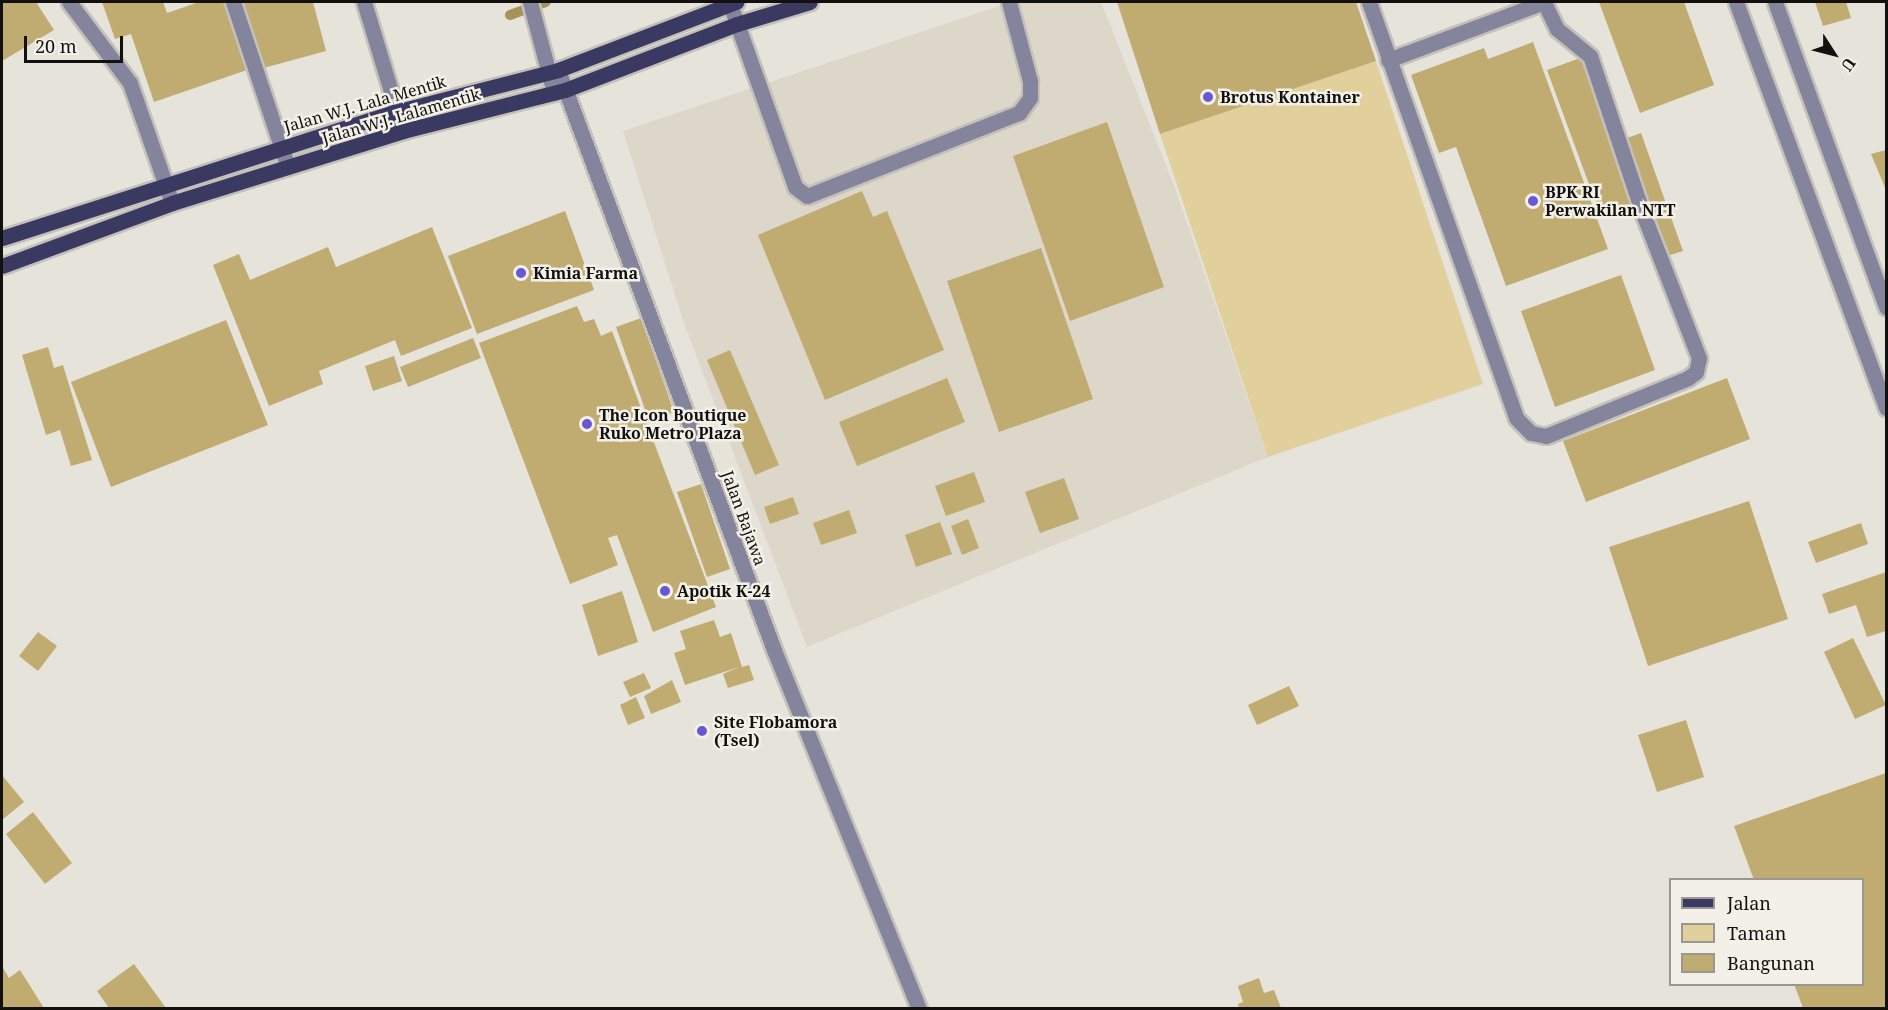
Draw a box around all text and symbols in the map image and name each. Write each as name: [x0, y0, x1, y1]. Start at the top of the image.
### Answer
scale bar: [27, 24, 126, 62]
north arrow: [1804, 24, 1864, 84]
text: 20 m: [35, 34, 77, 58]
text: U: [1836, 53, 1861, 76]
street label: Jalan W.J. Lala Mentik: [282, 72, 448, 136]
street label: Jalan W.J. Lalamentik: [320, 84, 482, 148]
place label: Brotus Kontainer: [1220, 87, 1360, 107]
marker: Brotus Kontainer: [1201, 90, 1215, 104]
place label: BPK RI Perwakilan NTT: [1545, 182, 1675, 220]
marker: BPK RI Perwakilan NTT: [1526, 194, 1540, 208]
place label: Kimia Farma: [533, 263, 638, 283]
marker: Kimia Farma: [514, 266, 528, 280]
place label: The Icon Boutique Ruko Metro Plaza: [599, 405, 746, 443]
marker: The Icon Boutique Ruko Metro Plaza: [580, 417, 594, 431]
street label: Jalan Bajawa: [718, 468, 770, 568]
place label: Apotik K-24: [677, 581, 770, 601]
marker: Apotik K-24: [658, 584, 672, 598]
place label: Site Flobamora (Tsel): [714, 712, 837, 750]
marker: Site Flobamora (Tsel): [695, 724, 709, 738]
legend: [1669, 878, 1864, 986]
text: Jalan: [1727, 891, 1771, 915]
text: Taman: [1727, 921, 1786, 945]
text: Bangunan: [1727, 951, 1815, 975]

